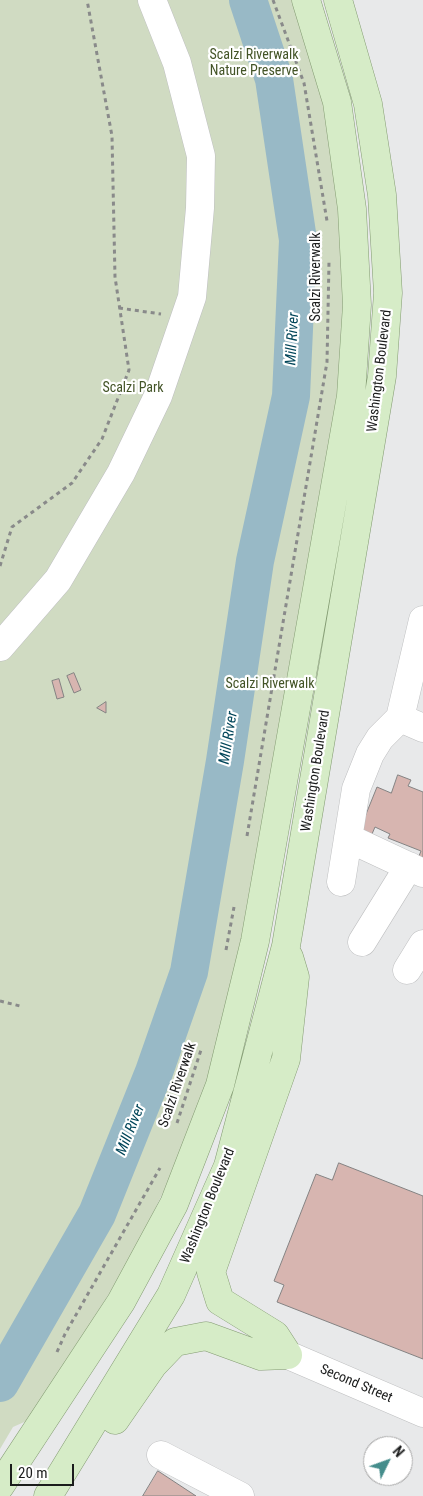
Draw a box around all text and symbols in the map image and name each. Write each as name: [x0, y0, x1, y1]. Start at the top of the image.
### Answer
park label: Scalzi Riverwalk Nature Preserve: [209, 47, 299, 80]
street label: Scalzi Riverwalk: [308, 232, 324, 322]
street label: Washington Boulevard: [364, 309, 396, 433]
water label: Mill River: [283, 312, 303, 366]
park label: Scalzi Park: [102, 380, 164, 396]
park label: Scalzi Riverwalk: [225, 676, 315, 692]
street label: Washington Boulevard: [298, 709, 334, 833]
water label: Mill River: [216, 710, 242, 766]
street label: Scalzi Riverwalk: [156, 1040, 200, 1130]
water label: Mill River: [113, 1102, 149, 1158]
street label: Washington Boulevard: [177, 1146, 239, 1266]
street label: Second Street: [317, 1361, 395, 1407]
north arrow: [363, 1436, 413, 1486]
text: N: [390, 1443, 407, 1460]
scale bar: [12, 1454, 76, 1486]
text: 20 m: [18, 1464, 48, 1482]

